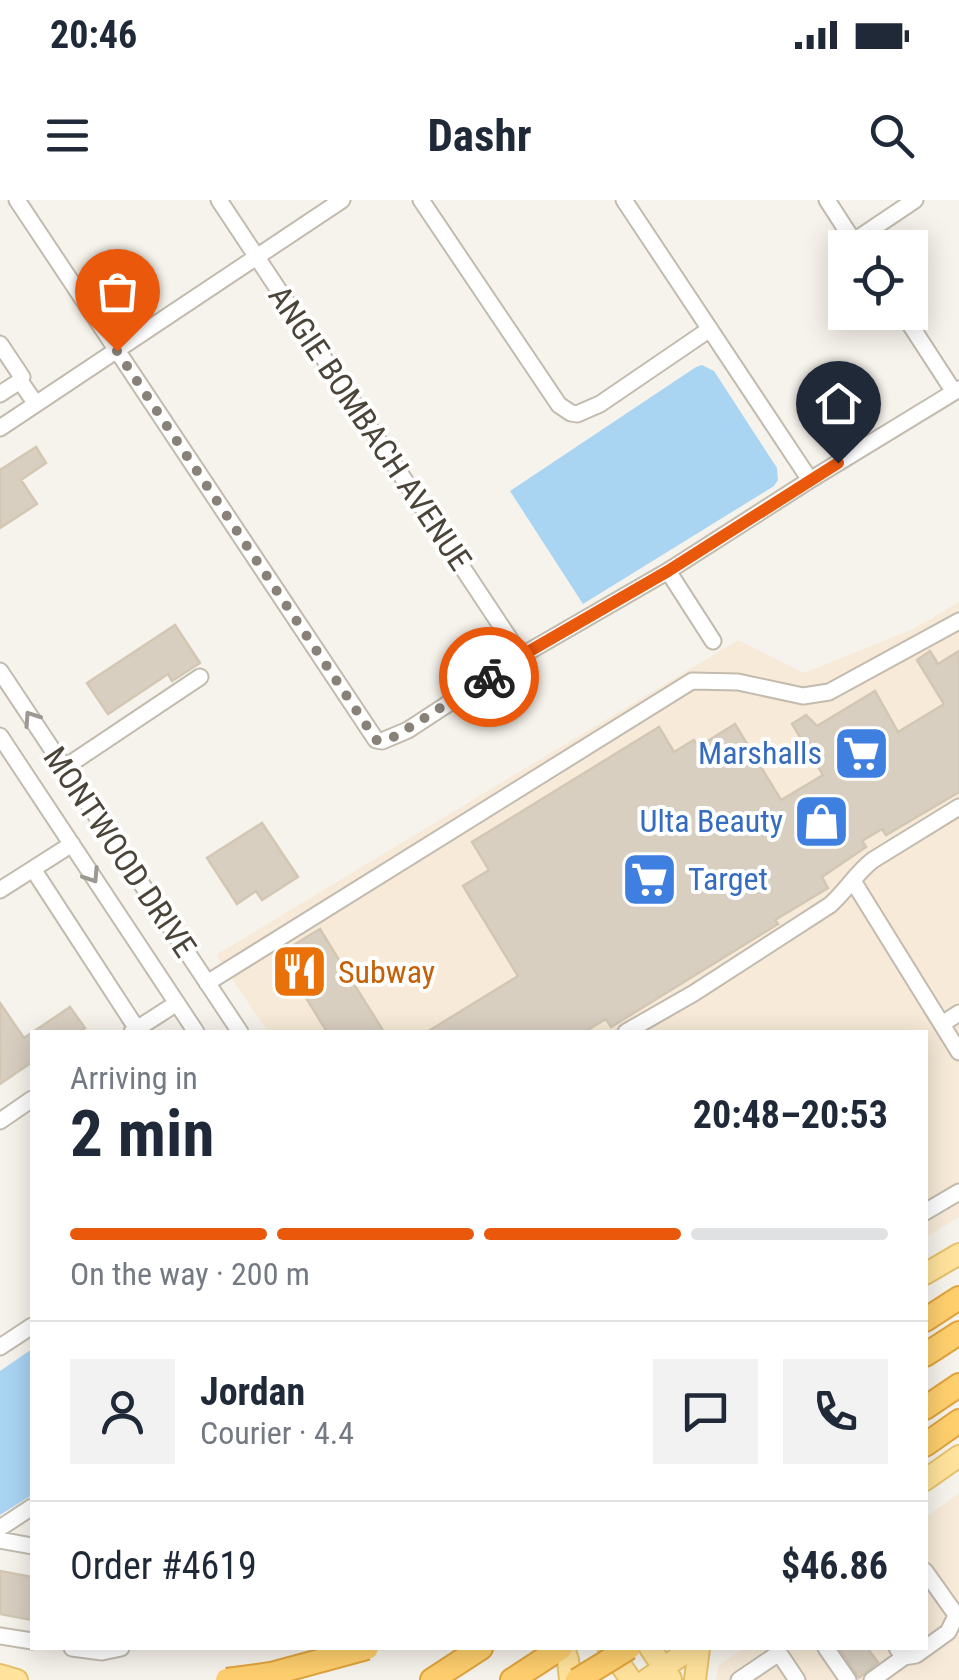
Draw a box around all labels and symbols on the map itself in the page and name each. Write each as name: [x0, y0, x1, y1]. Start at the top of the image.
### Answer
pin: [75, 249, 160, 352]
street label: ANGIE BOMBACH AVENUE: [261, 278, 479, 578]
pin: [796, 361, 881, 464]
courier: [439, 627, 539, 727]
one-way arrow: [25, 711, 44, 729]
supermarket icon: Marshalls: [831, 723, 891, 783]
place label: Marshalls: [698, 734, 822, 772]
street label: MONTWOOD DRIVE: [36, 740, 204, 964]
shop icon: Ulta Beauty: [792, 791, 852, 851]
place label: Ulta Beauty: [639, 802, 783, 840]
supermarket icon: Target: [619, 849, 679, 909]
place label: Target: [688, 860, 768, 898]
one-way arrow: [80, 865, 99, 883]
restaurant icon: Subway: [269, 942, 329, 1002]
place label: Subway: [338, 953, 435, 991]

